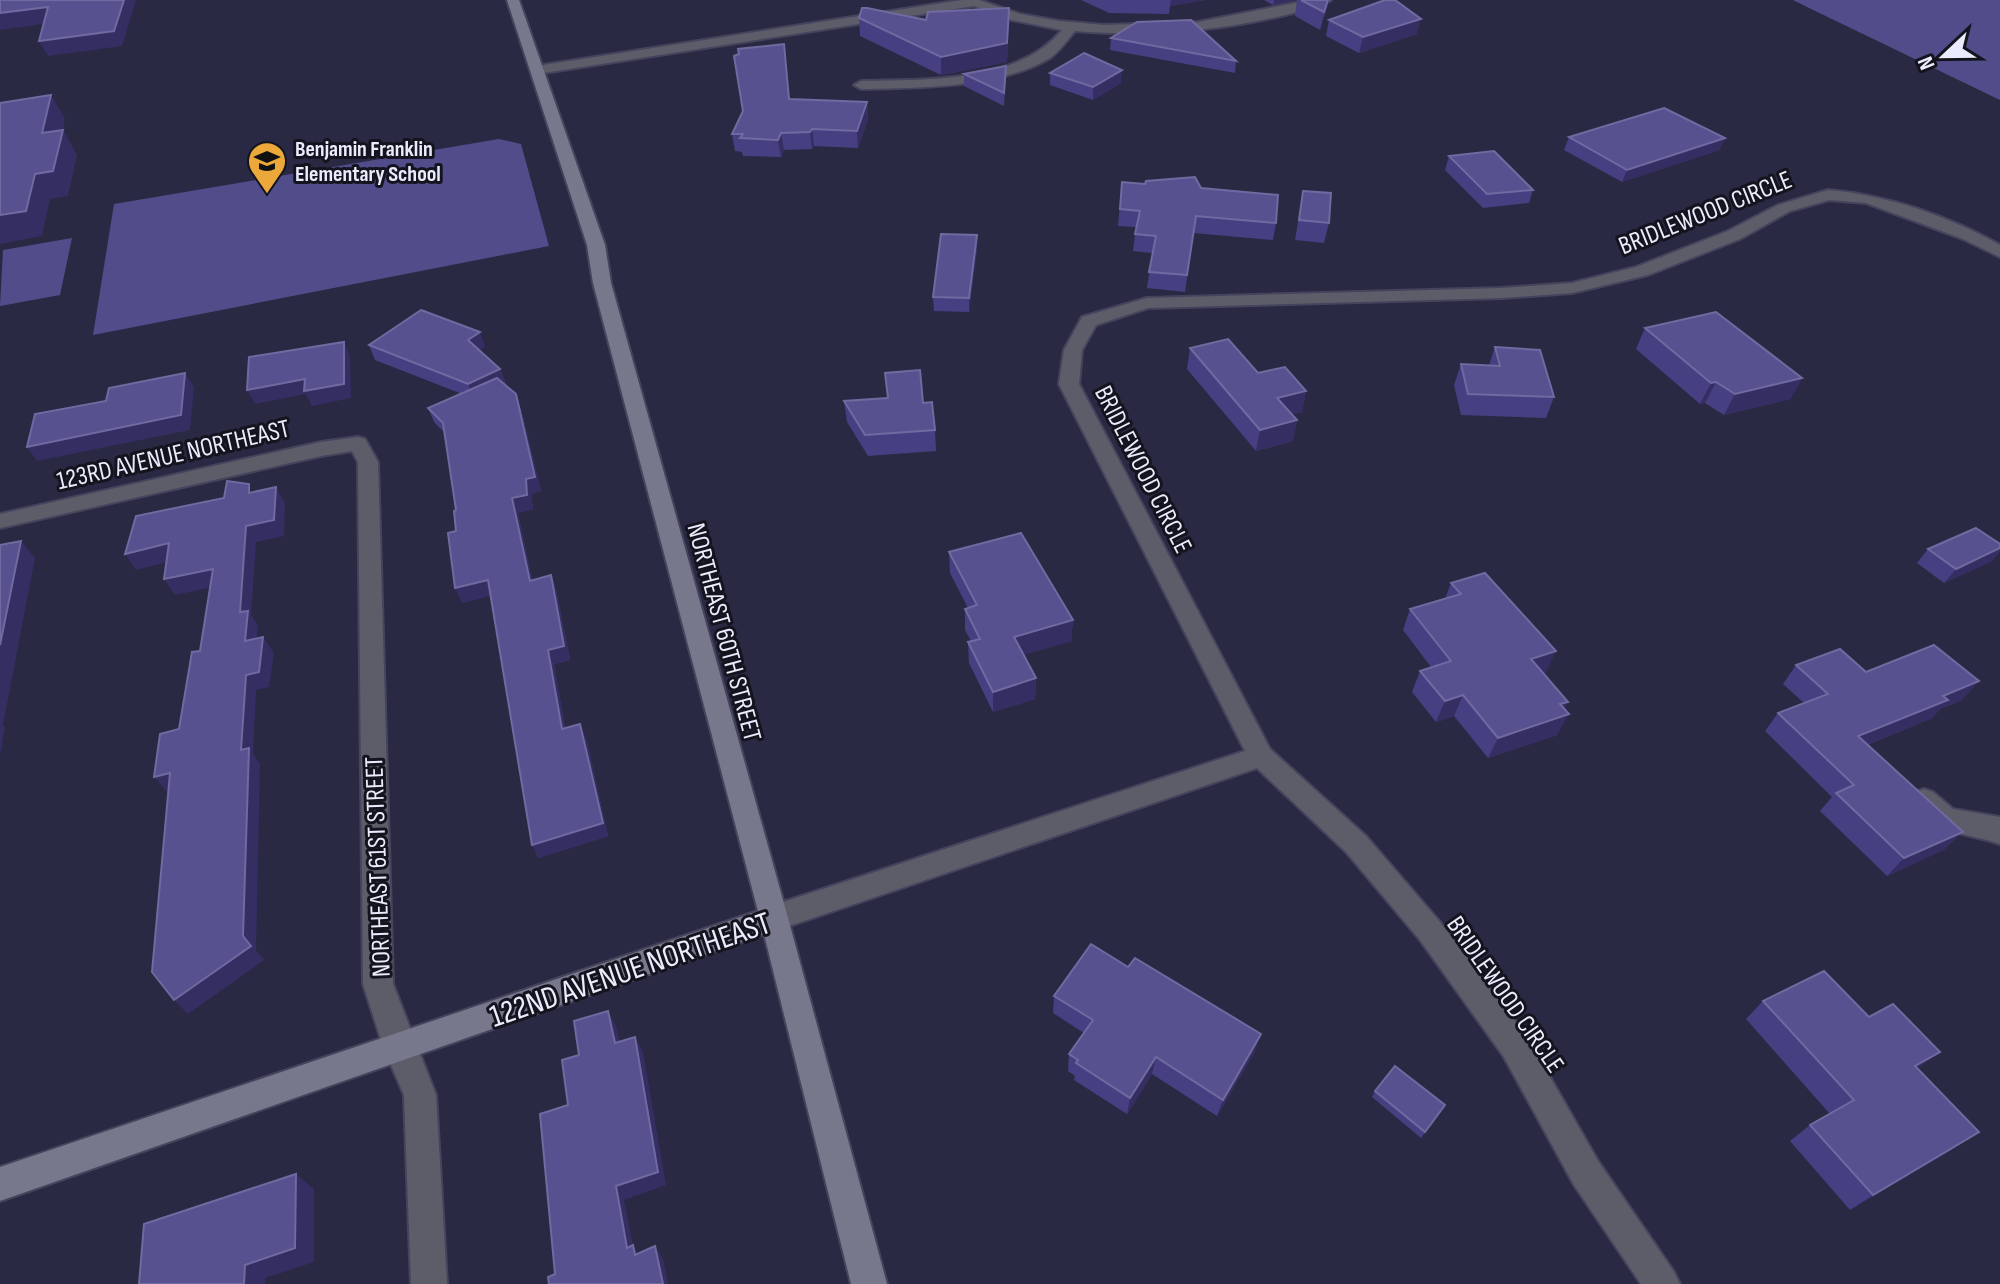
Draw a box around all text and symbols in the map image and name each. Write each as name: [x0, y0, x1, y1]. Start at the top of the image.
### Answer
north arrow: [1904, 16, 1984, 96]
text: N: [1912, 52, 1942, 73]
place label: Benjamin Franklin Elementary School: [295, 136, 441, 188]
school or university icon: Benjamin Franklin Elementary School: [246, 140, 288, 195]
street label: BRIDLEWOOD CIRCLE: [1614, 165, 1797, 262]
street label: BRIDLEWOOD CIRCLE: [1087, 381, 1198, 559]
street label: 123RD AVENUE NORTHEAST: [54, 414, 293, 497]
street label: NORTHEAST 60TH STREET: [680, 520, 768, 745]
street label: NORTHEAST 61ST STREET: [359, 756, 398, 978]
street label: 122ND AVENUE NORTHEAST: [485, 904, 776, 1037]
street label: BRIDLEWOOD CIRCLE: [1439, 911, 1570, 1079]

